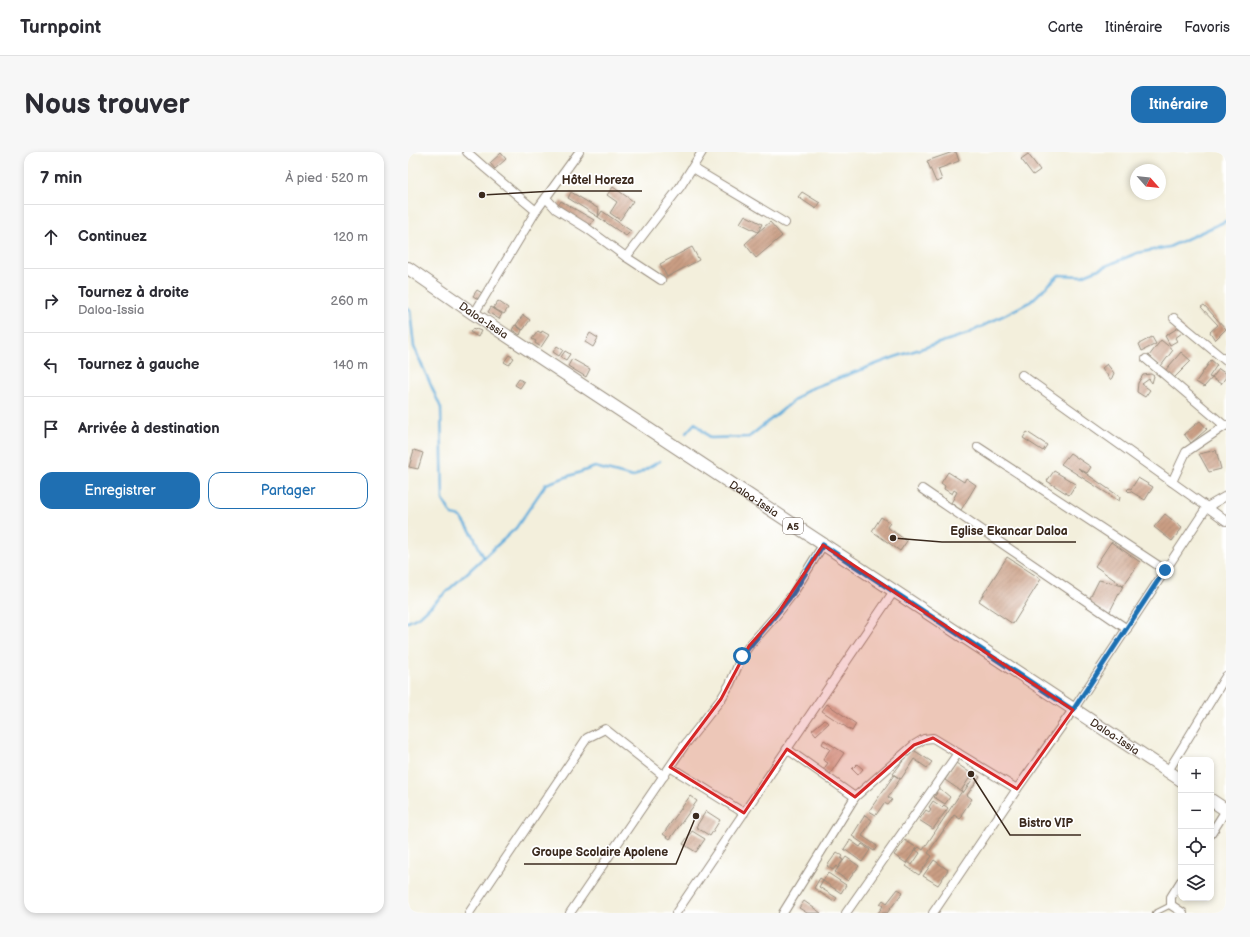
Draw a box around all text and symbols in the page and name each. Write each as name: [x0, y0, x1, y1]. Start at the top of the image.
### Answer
text: Turnpoint: [20, 16, 101, 39]
text: Carte: [1048, 19, 1083, 36]
text: Itinéraire: [1105, 19, 1162, 36]
text: Favoris: [1184, 19, 1230, 36]
button: Itinéraire: [1131, 86, 1226, 123]
text: Nous trouver: [24, 88, 190, 121]
north arrow: [1130, 164, 1166, 200]
callout: Hôtel Horeza: [554, 167, 642, 191]
text: 7 min: [40, 168, 82, 188]
text: À pied · 520 m: [285, 170, 368, 186]
text: Hôtel Horeza: [562, 173, 634, 188]
icon: ahead: [40, 226, 62, 248]
text: Continuez: [78, 227, 147, 246]
text: 120 m: [333, 229, 368, 245]
text: Tournez à droite: [78, 283, 189, 302]
icon: right: [40, 290, 62, 312]
text: 260 m: [330, 293, 368, 309]
street label: Daloa-Issia: [456, 300, 510, 342]
text: Daloa-Issia: [78, 302, 144, 318]
icon: left: [40, 354, 62, 376]
text: Tournez à gauche: [78, 355, 199, 374]
text: 140 m: [333, 357, 368, 373]
icon: arrive: [40, 418, 62, 440]
text: Arrivée à destination: [78, 419, 220, 438]
button: Enregistrer: [40, 472, 200, 509]
button: Partager: [208, 472, 368, 509]
street label: Daloa-Issia: [727, 478, 781, 520]
road number: A5: [783, 518, 803, 534]
callout: Eglise Ekancar Daloa: [942, 518, 1076, 542]
text: Eglise Ekancar Daloa: [950, 524, 1068, 539]
route end: [1156, 561, 1174, 579]
route start: [733, 647, 751, 665]
street label: Daloa-Issia: [1088, 716, 1142, 758]
map controls: [1178, 757, 1214, 901]
button: +: [1178, 757, 1214, 793]
button: −: [1178, 793, 1214, 829]
callout: Bistro VIP: [1010, 811, 1081, 835]
text: Bistro VIP: [1019, 816, 1074, 831]
button: locate: [1178, 829, 1214, 865]
callout: Groupe Scolaire Apolene: [524, 840, 676, 864]
text: Groupe Scolaire Apolene: [532, 845, 668, 860]
button: layers: [1178, 865, 1214, 901]

